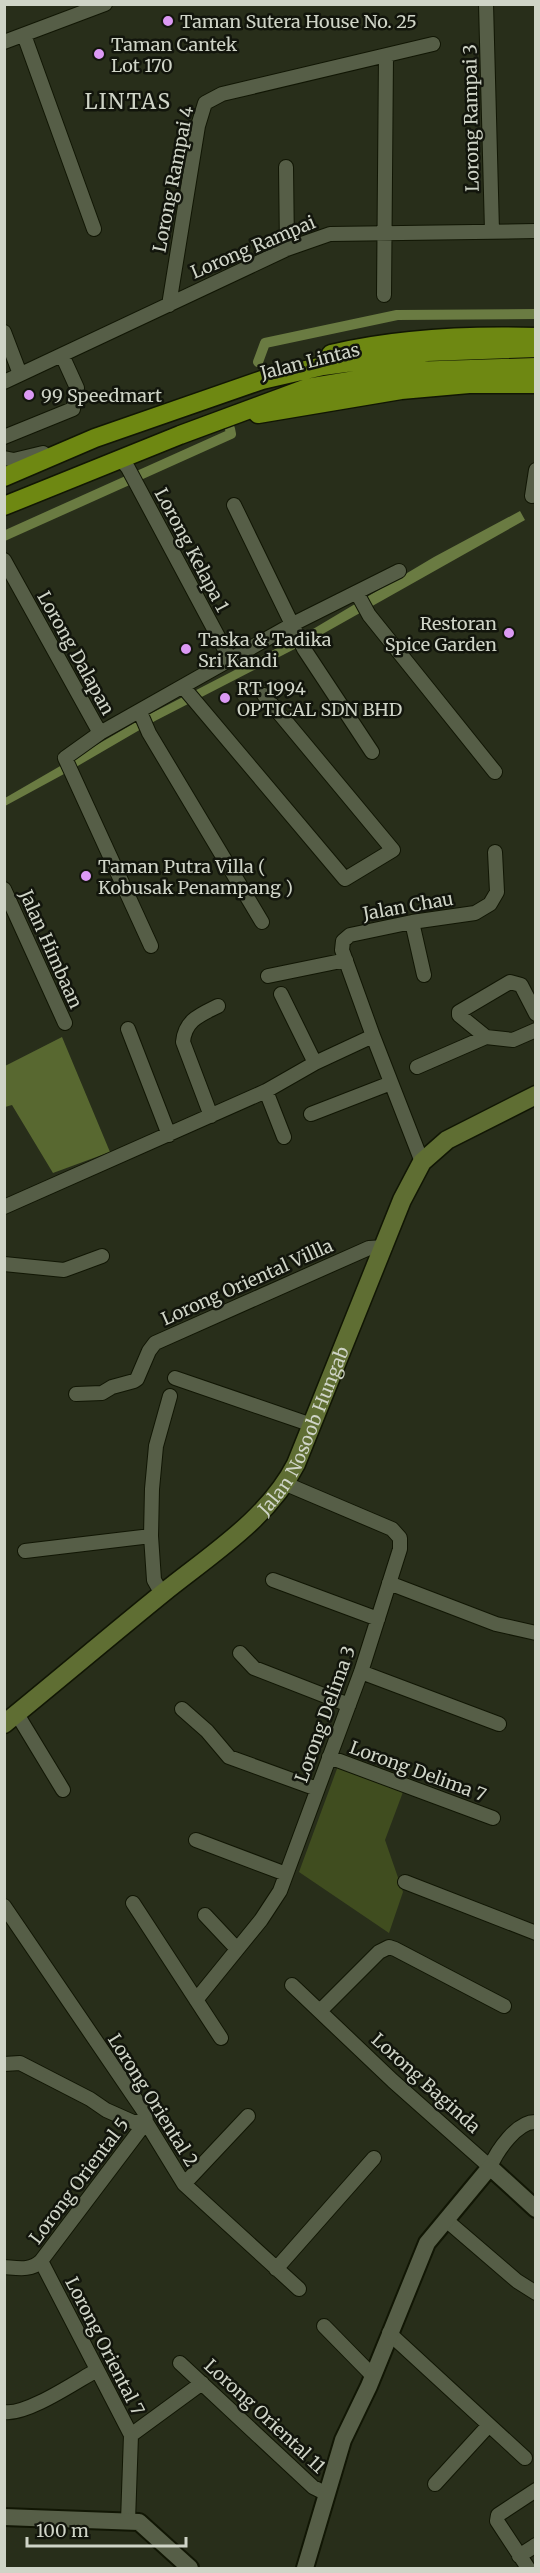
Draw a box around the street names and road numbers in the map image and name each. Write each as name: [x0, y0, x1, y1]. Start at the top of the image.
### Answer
street label: Lorong Rampai 3: [458, 44, 484, 192]
street label: Lorong Rampai 4: [148, 104, 198, 254]
street label: Lorong Rampai: [187, 210, 319, 284]
street label: Jalan Lintas: [257, 338, 362, 385]
street label: Lorong Kelapa 1: [150, 484, 234, 616]
street label: Lorong Dalapan: [32, 587, 120, 719]
street label: Jalan Himbaan: [14, 885, 87, 1012]
street label: Jalan Chau: [360, 887, 455, 925]
street label: Lorong Oriental Villla: [158, 1234, 337, 1330]
street label: Jalan Nosoob Hungab: [252, 1343, 354, 1520]
street label: Lorong Delima 3: [290, 1643, 360, 1785]
street label: Lorong Delima 7: [347, 1736, 489, 1806]
street label: Lorong Baginda: [367, 2028, 485, 2138]
street label: Lorong Oriental 2: [103, 2029, 203, 2171]
street label: Lorong Oriental 5: [24, 2113, 134, 2249]
street label: Lorong Oriental 7: [60, 2273, 150, 2419]
street label: Lorong Oriental 11: [200, 2354, 330, 2478]

